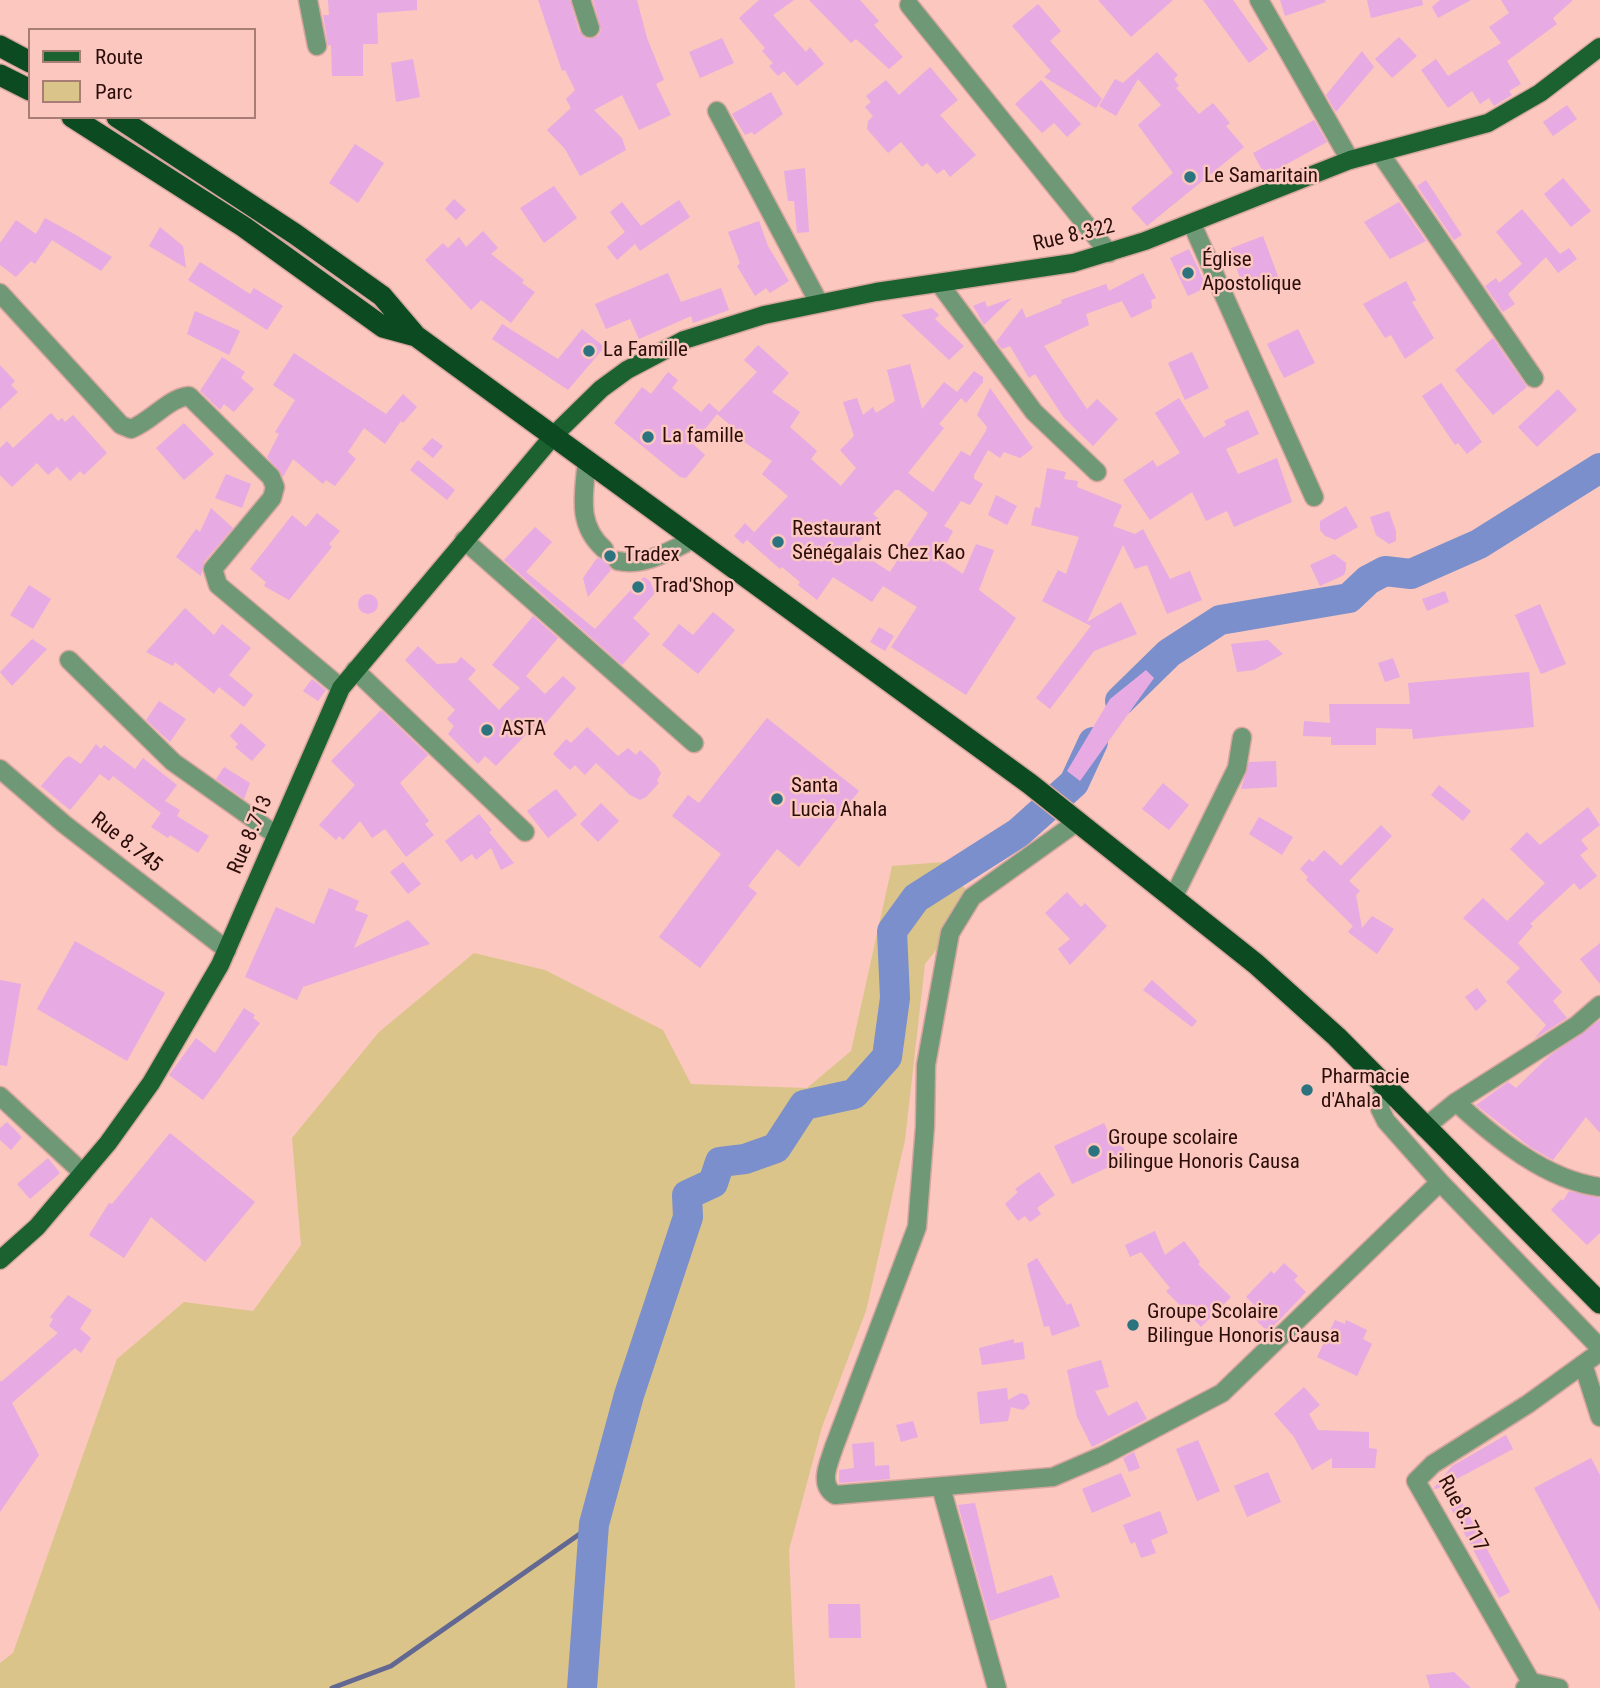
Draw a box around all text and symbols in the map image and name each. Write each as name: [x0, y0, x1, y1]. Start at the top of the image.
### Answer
legend: [28, 28, 256, 119]
text: Route: [95, 45, 143, 69]
text: Parc: [95, 80, 133, 104]
place label: Le Samaritain: [1204, 164, 1318, 190]
marker: Le Samaritain: [1182, 169, 1198, 185]
street label: Rue 8.322: [1031, 214, 1117, 258]
place label: Église Apostolique: [1202, 248, 1301, 298]
marker: Église Apostolique: [1180, 265, 1196, 281]
place label: La Famille: [603, 338, 688, 364]
marker: La Famille: [581, 343, 597, 359]
place label: La famille: [662, 424, 744, 450]
marker: La famille: [640, 429, 656, 445]
place label: Restaurant Sénégalais Chez Kao: [792, 517, 965, 567]
marker: Restaurant Sénégalais Chez Kao: [770, 534, 786, 550]
place label: Tradex: [624, 543, 680, 569]
marker: Tradex: [602, 548, 618, 564]
place label: Trad'Shop: [652, 574, 734, 600]
marker: Trad'Shop: [630, 579, 646, 595]
place label: ASTA: [501, 717, 546, 743]
marker: ASTA: [479, 722, 495, 738]
place label: Santa Lucia Ahala: [791, 774, 887, 824]
marker: Santa Lucia Ahala: [769, 791, 785, 807]
street label: Rue 8.713: [223, 792, 279, 878]
street label: Rue 8.745: [86, 808, 166, 878]
place label: Pharmacie d'Ahala: [1321, 1065, 1409, 1115]
marker: Pharmacie d'Ahala: [1299, 1082, 1315, 1098]
place label: Groupe scolaire bilingue Honoris Causa: [1108, 1126, 1300, 1176]
marker: Groupe scolaire bilingue Honoris Causa: [1086, 1143, 1102, 1159]
place label: Groupe Scolaire Bilingue Honoris Causa: [1147, 1300, 1340, 1350]
marker: Groupe Scolaire Bilingue Honoris Causa: [1125, 1317, 1141, 1333]
street label: Rue 8.717: [1431, 1471, 1493, 1557]

